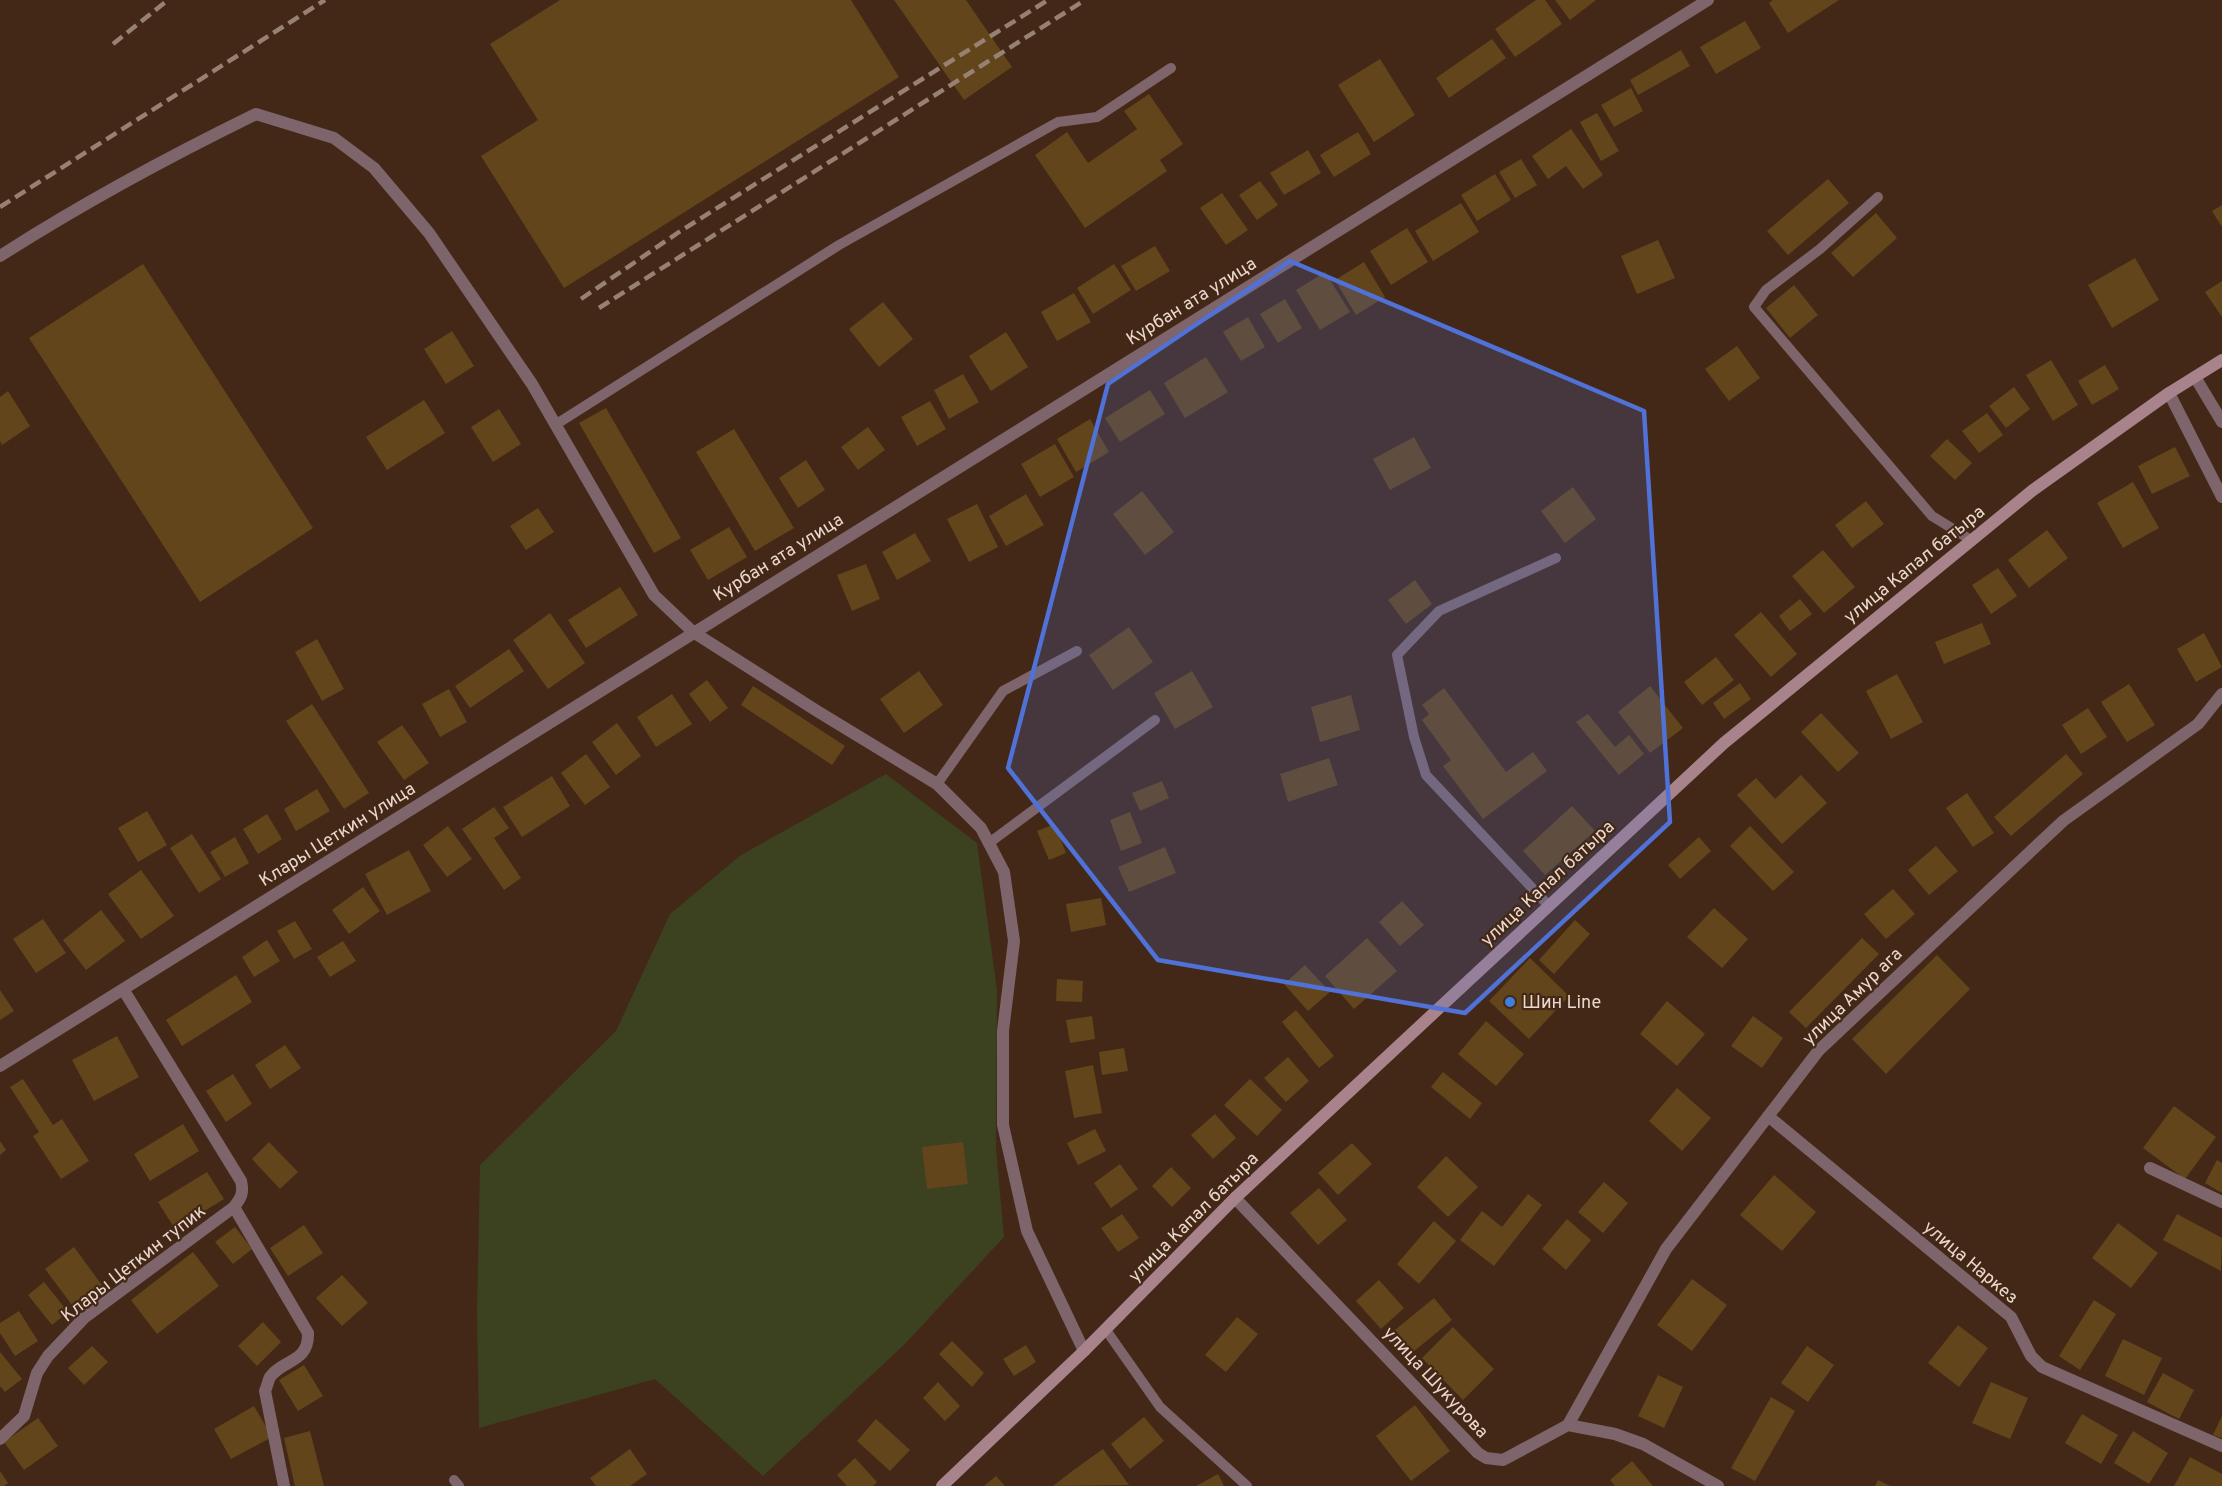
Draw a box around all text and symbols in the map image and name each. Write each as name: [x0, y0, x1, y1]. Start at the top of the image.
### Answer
street label: Курбан ата улица: [1122, 253, 1261, 352]
street label: улица Капал батыра: [1840, 501, 1990, 629]
street label: Курбан ата улица: [709, 509, 848, 608]
street label: Клары Цеткин улица: [255, 778, 420, 893]
street label: улица Капал батыра: [1476, 816, 1620, 952]
street label: улица Амур ага: [1798, 943, 1908, 1051]
place label: Шин Line: [1522, 992, 1601, 1015]
marker: Шин Line: [1503, 995, 1517, 1009]
street label: улица Капал батыра: [1124, 1148, 1264, 1288]
street label: Клары Цеткин тупик: [57, 1200, 211, 1328]
street label: улица Наркез: [1918, 1217, 2022, 1310]
street label: улица Шукурова: [1377, 1322, 1493, 1444]

